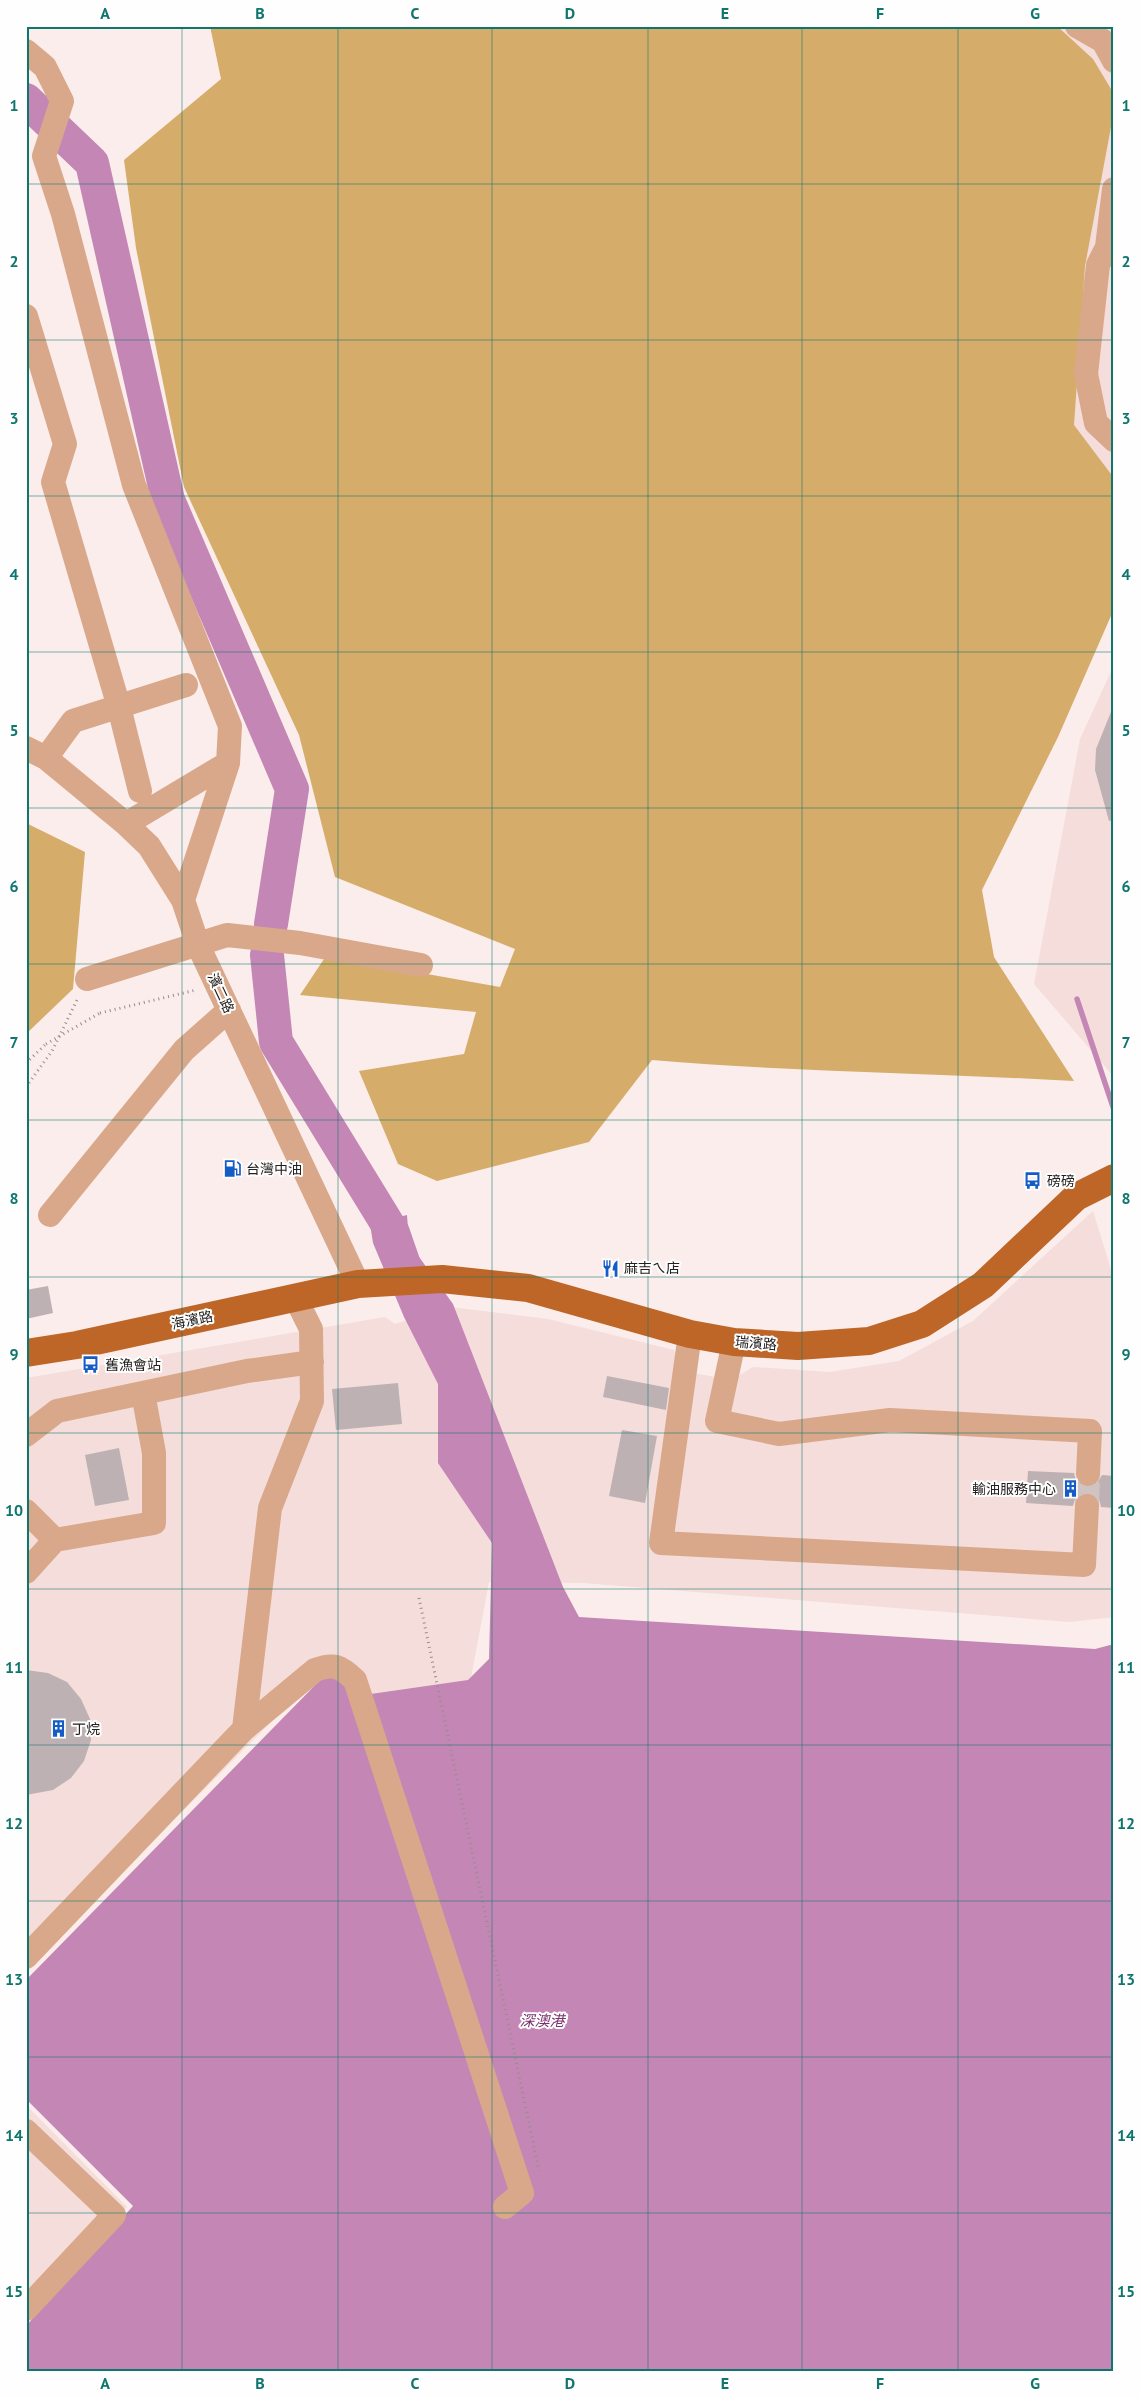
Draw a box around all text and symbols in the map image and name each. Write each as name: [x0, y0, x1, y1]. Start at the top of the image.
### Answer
text: A: [100, 3, 110, 23]
text: B: [255, 3, 265, 23]
text: C: [411, 3, 420, 23]
text: D: [565, 3, 575, 23]
text: E: [721, 3, 729, 23]
text: F: [876, 3, 884, 23]
text: G: [1030, 3, 1040, 23]
text: 1: [9, 95, 19, 115]
text: 1: [1121, 95, 1131, 115]
text: 2: [9, 251, 19, 271]
text: 2: [1121, 251, 1131, 271]
text: 3: [9, 408, 19, 428]
text: 3: [1121, 408, 1131, 428]
text: 4: [9, 564, 19, 584]
text: 4: [1121, 564, 1131, 584]
text: 5: [9, 720, 19, 740]
text: 5: [1121, 720, 1131, 740]
text: 6: [9, 876, 19, 896]
text: 6: [1121, 876, 1131, 896]
street label: 濱二路: [204, 970, 238, 1016]
text: 7: [9, 1032, 19, 1052]
text: 7: [1121, 1032, 1131, 1052]
fuel station icon: 台灣中油: [222, 1159, 242, 1179]
place label: 台灣中油: [246, 1160, 302, 1178]
bus stop icon: 磅磅: [1023, 1171, 1043, 1191]
place label: 磅磅: [1047, 1172, 1075, 1190]
text: 8: [9, 1188, 19, 1208]
text: 8: [1121, 1188, 1131, 1208]
restaurant icon: 麻吉ㄟ店: [600, 1258, 620, 1278]
place label: 麻吉ㄟ店: [624, 1259, 680, 1277]
street label: 海濱路: [170, 1307, 214, 1333]
street label: 瑞濱路: [734, 1332, 778, 1354]
text: 9: [9, 1344, 19, 1364]
text: 9: [1121, 1344, 1131, 1364]
bus stop icon: 舊漁會站: [81, 1355, 101, 1375]
place label: 舊漁會站: [105, 1356, 161, 1374]
building icon: 輸油服務中心: [1060, 1479, 1080, 1499]
place label: 輸油服務中心: [972, 1480, 1056, 1498]
text: 10: [5, 1500, 23, 1520]
text: 10: [1117, 1500, 1135, 1520]
text: 11: [5, 1657, 23, 1677]
text: 11: [1117, 1657, 1135, 1677]
building icon: 丁烷: [48, 1719, 68, 1739]
place label: 丁烷: [72, 1720, 100, 1738]
text: 12: [5, 1813, 23, 1833]
text: 12: [1117, 1813, 1135, 1833]
text: 13: [5, 1969, 23, 1989]
text: 13: [1117, 1969, 1135, 1989]
water label: 深澳港: [519, 2011, 566, 2030]
text: 14: [5, 2125, 23, 2145]
text: 14: [1117, 2125, 1135, 2145]
text: 15: [5, 2281, 23, 2301]
text: 15: [1117, 2281, 1135, 2301]
text: A: [100, 2373, 110, 2393]
text: B: [255, 2373, 265, 2393]
text: C: [411, 2373, 420, 2393]
text: D: [565, 2373, 575, 2393]
text: E: [721, 2373, 729, 2393]
text: F: [876, 2373, 884, 2393]
text: G: [1030, 2373, 1040, 2393]

